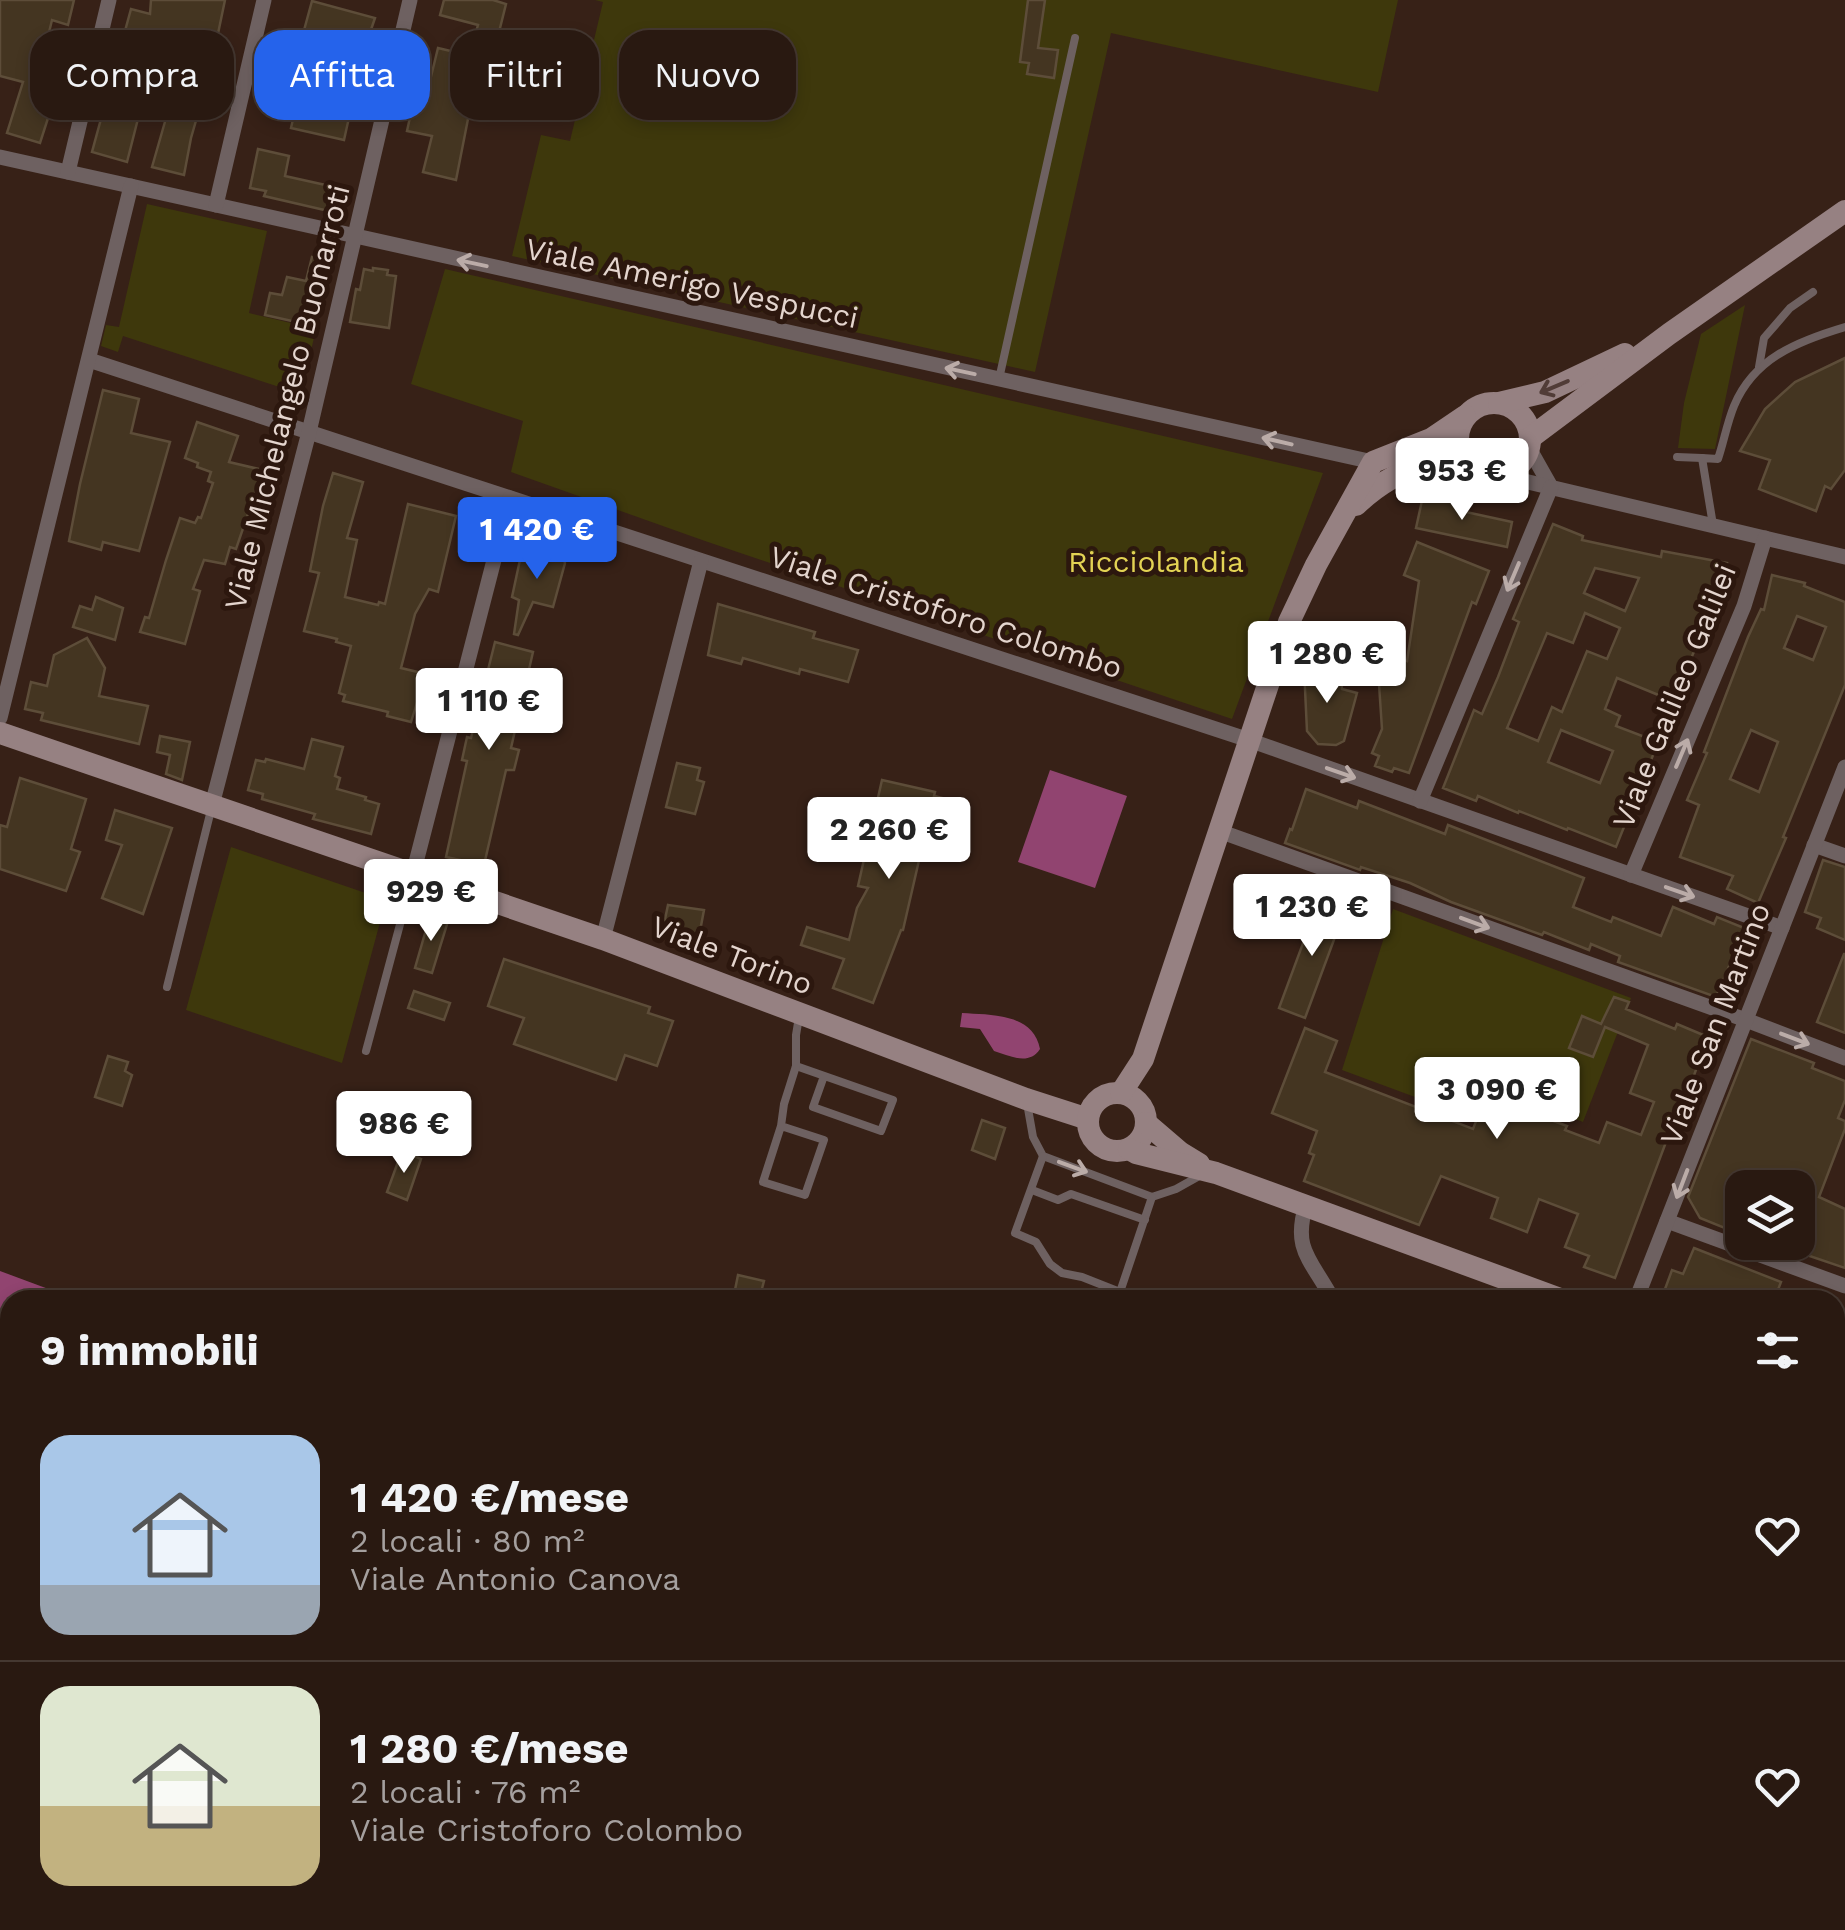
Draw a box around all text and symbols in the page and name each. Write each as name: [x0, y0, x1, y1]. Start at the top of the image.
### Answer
chip: Compra: [30, 30, 234, 120]
chip: Affitta: [254, 30, 430, 120]
chip: Filtri: [450, 30, 599, 120]
chip: Nuovo: [619, 30, 796, 120]
street label: Viale Michelangelo Buonarroti: [217, 181, 357, 613]
street label: Viale Amerigo Vespucci: [523, 231, 861, 335]
one-way arrow: [457, 252, 489, 271]
one-way arrow: [945, 360, 977, 379]
one-way arrow: [1539, 379, 1570, 397]
one-way arrow: [1262, 431, 1294, 449]
pin: 953 €: [1392, 438, 1532, 523]
text: 953 €: [1418, 451, 1506, 489]
pin: 1 420 €: [445, 497, 629, 582]
text: 1 420 €: [480, 510, 594, 548]
street label: Viale Cristoforo Colombo: [765, 538, 1127, 686]
park label: Ricciolandia: [1068, 544, 1244, 579]
street label: Viale Galileo Galilei: [1605, 559, 1743, 833]
one-way arrow: [1503, 561, 1521, 592]
pin: 1 280 €: [1235, 621, 1419, 706]
text: 1 280 €: [1270, 634, 1384, 672]
pin: 1 110 €: [397, 668, 581, 753]
text: 1 110 €: [438, 681, 540, 719]
one-way arrow: [1675, 738, 1693, 769]
one-way arrow: [1324, 765, 1355, 783]
pin: 2 260 €: [797, 797, 981, 882]
text: 2 260 €: [829, 810, 949, 848]
pin: 929 €: [361, 859, 501, 944]
text: 929 €: [386, 872, 476, 910]
pin: 1 230 €: [1220, 874, 1404, 959]
one-way arrow: [1664, 885, 1696, 903]
text: 1 230 €: [1255, 887, 1369, 925]
street label: Viale San Martino: [1653, 898, 1777, 1150]
street label: Viale Torino: [646, 908, 818, 1002]
one-way arrow: [1459, 915, 1490, 933]
one-way arrow: [1779, 1031, 1810, 1049]
pin: 3 090 €: [1405, 1057, 1589, 1142]
text: 3 090 €: [1437, 1070, 1557, 1108]
pin: 986 €: [334, 1091, 474, 1176]
text: 986 €: [358, 1104, 450, 1142]
one-way arrow: [1057, 1159, 1088, 1177]
one-way arrow: [1671, 1168, 1689, 1199]
map controls: [1725, 1170, 1815, 1260]
button: layers: [1725, 1170, 1815, 1260]
icon: filters: [1750, 1323, 1805, 1378]
text: 9 immobili: [40, 1326, 259, 1375]
text: 1 420 €/mese: [350, 1473, 629, 1522]
icon: home: [120, 1475, 240, 1595]
icon: heart: [1750, 1508, 1805, 1563]
text: 2 locali · 80 m²: [350, 1522, 585, 1560]
text: Viale Antonio Canova: [350, 1560, 680, 1598]
text: 1 280 €/mese: [350, 1724, 629, 1773]
icon: home: [120, 1726, 240, 1846]
icon: heart: [1750, 1759, 1805, 1814]
text: 2 locali · 76 m²: [350, 1773, 581, 1811]
text: Viale Cristoforo Colombo: [350, 1811, 743, 1849]

